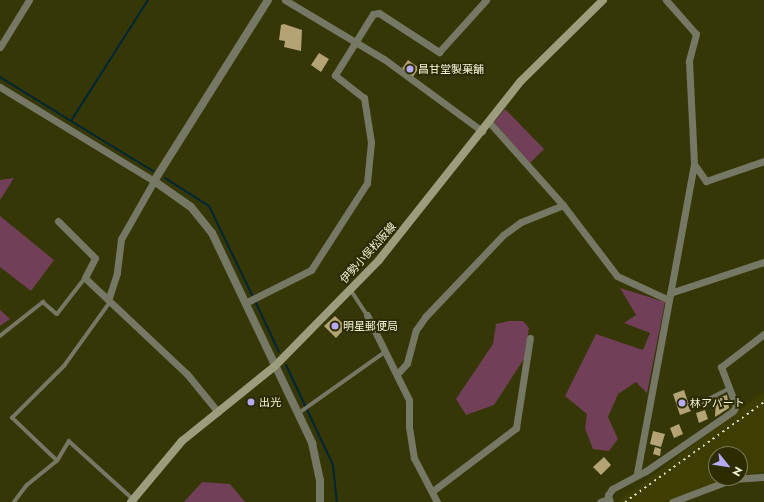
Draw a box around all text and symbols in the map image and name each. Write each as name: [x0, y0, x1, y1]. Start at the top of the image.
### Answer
place label: 昌甘堂製菓舗: [418, 62, 484, 76]
marker: 昌甘堂製菓舗: [405, 64, 415, 74]
street label: 伊勢小俣松阪線: [337, 220, 399, 286]
place label: 明星郵便局: [343, 319, 398, 333]
marker: 明星郵便局: [330, 321, 340, 331]
place label: 出光: [259, 395, 281, 409]
place label: 林アパート: [690, 396, 745, 410]
marker: 出光: [246, 397, 256, 407]
marker: 林アパート: [677, 398, 687, 408]
north arrow: [708, 446, 748, 486]
text: N: [728, 464, 747, 479]

